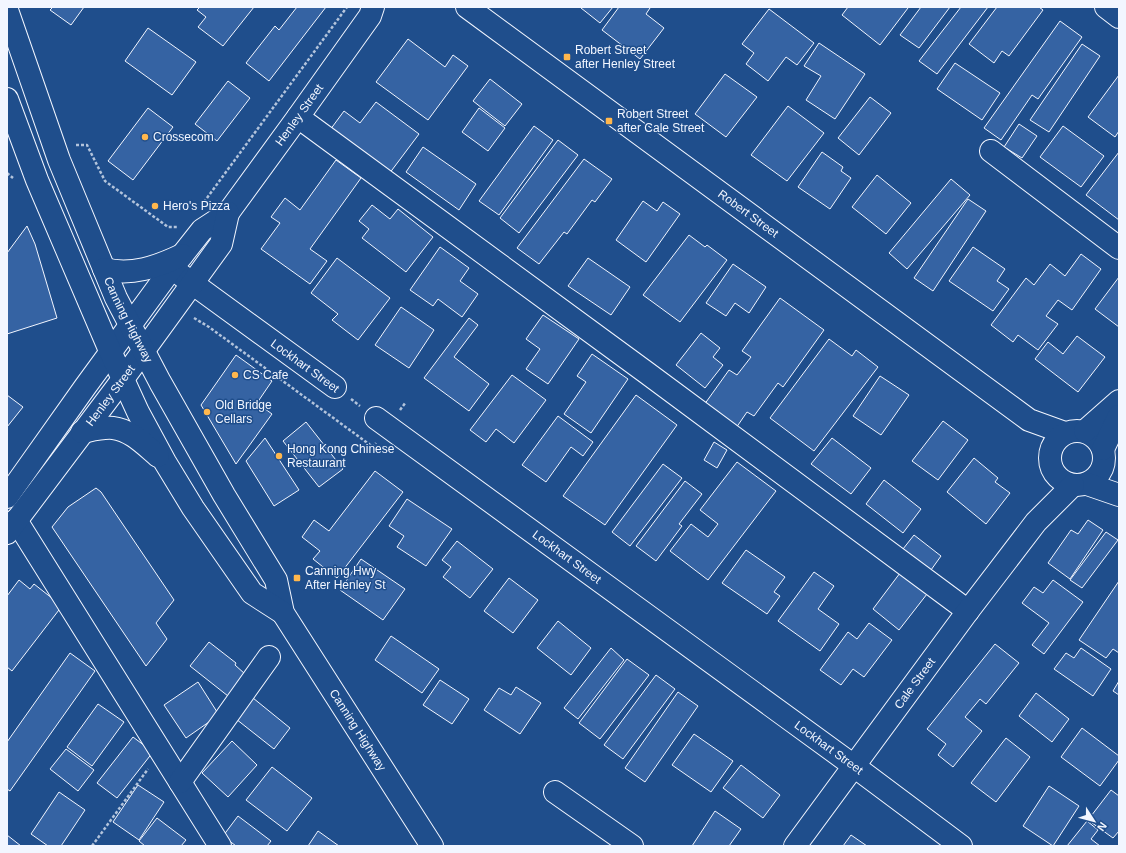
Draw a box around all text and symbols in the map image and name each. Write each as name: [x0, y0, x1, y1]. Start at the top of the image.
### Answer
place label: Robert Street after Henley Street: [575, 43, 676, 71]
marker: Robert Street after Henley Street: [562, 52, 572, 62]
street label: Henley Street: [272, 81, 327, 149]
place label: Robert Street after Cale Street: [617, 107, 705, 135]
marker: Robert Street after Cale Street: [604, 116, 614, 126]
place label: Crossecom: [153, 130, 214, 144]
marker: Crossecom: [140, 132, 150, 142]
street label: Robert Street: [715, 187, 782, 241]
place label: Hero's Pizza: [163, 199, 230, 213]
marker: Hero's Pizza: [150, 201, 160, 211]
street label: Canning Highway: [101, 275, 156, 365]
street label: Lockhart Street: [268, 336, 343, 396]
street label: Henley Street: [83, 362, 138, 429]
place label: CS Cafe: [243, 368, 289, 382]
marker: CS Cafe: [230, 370, 240, 380]
place label: Old Bridge Cellars: [215, 398, 272, 426]
marker: Old Bridge Cellars: [202, 407, 212, 417]
place label: Hong Kong Chinese Restaurant: [287, 442, 395, 470]
marker: Hong Kong Chinese Restaurant: [274, 451, 284, 461]
street label: Lockhart Street: [530, 527, 604, 587]
place label: Canning Hwy After Henley St: [305, 564, 386, 592]
marker: Canning Hwy After Henley St: [292, 573, 302, 583]
street label: Cale Street: [891, 654, 939, 712]
street label: Canning Highway: [327, 687, 389, 773]
street label: Lockhart Street: [792, 718, 866, 778]
north arrow: [1074, 801, 1114, 841]
text: N: [1095, 820, 1109, 834]

